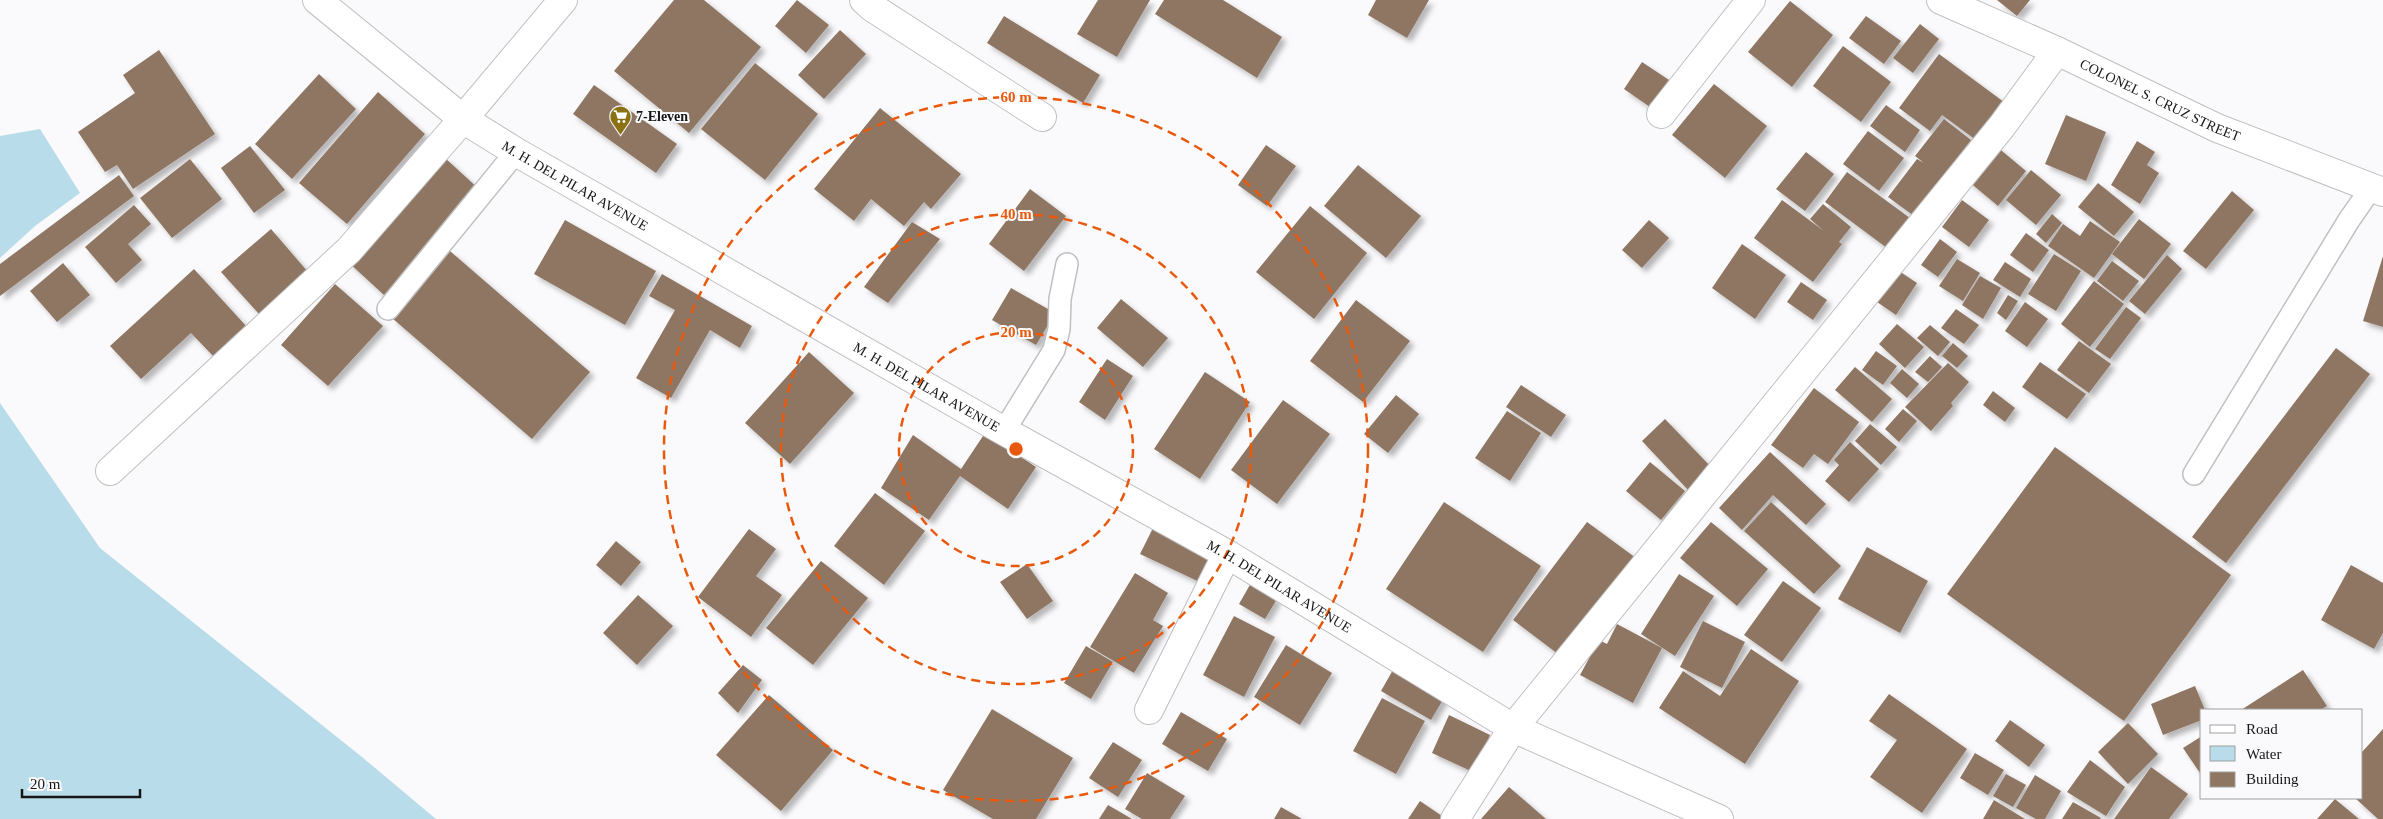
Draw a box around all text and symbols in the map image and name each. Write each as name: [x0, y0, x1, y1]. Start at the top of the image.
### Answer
street label: COLONEL S. CRUZ STREET: [2078, 56, 2243, 144]
text: 60 m: [1000, 89, 1032, 105]
supermarket icon: 7-Eleven: [608, 104, 632, 135]
place label: 7-Eleven: [636, 109, 688, 124]
street label: M. H. DEL PILAR AVENUE: [500, 138, 651, 234]
text: 40 m: [1000, 206, 1032, 222]
text: 20 m: [1000, 324, 1032, 340]
street label: M. H. DEL PILAR AVENUE: [851, 339, 1003, 435]
centre of rings: [1007, 440, 1025, 458]
street label: M. H. DEL PILAR AVENUE: [1205, 537, 1354, 635]
legend: [2200, 709, 2363, 799]
text: Road: [2246, 721, 2278, 737]
text: Water: [2246, 746, 2281, 762]
scale bar: [22, 766, 140, 798]
text: Building: [2246, 771, 2299, 787]
text: 20 m: [30, 776, 61, 792]

